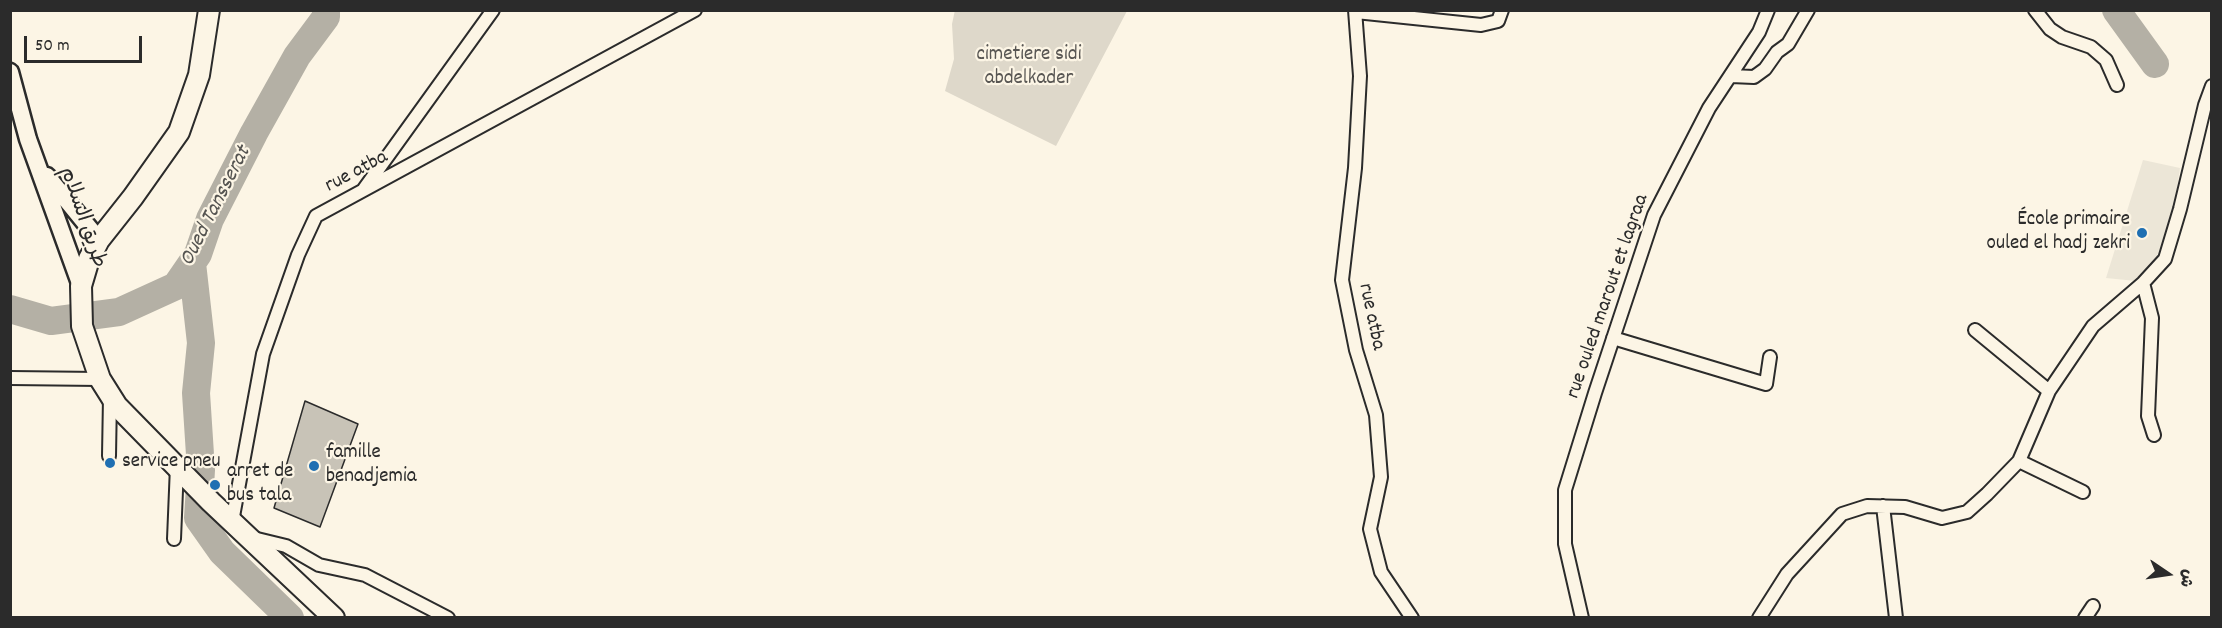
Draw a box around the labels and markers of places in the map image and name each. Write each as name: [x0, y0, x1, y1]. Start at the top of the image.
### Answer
place label: École primaire ouled el hadj zekri: [1987, 208, 2130, 258]
marker: École primaire ouled el hadj zekri: [2135, 226, 2149, 240]
place label: famille benadjemia: [326, 441, 417, 491]
place label: service pneu: [122, 450, 221, 476]
marker: service pneu: [103, 456, 117, 470]
marker: famille benadjemia: [307, 459, 321, 473]
place label: arret de bus tala: [227, 460, 293, 510]
marker: arret de bus tala: [208, 478, 222, 492]

